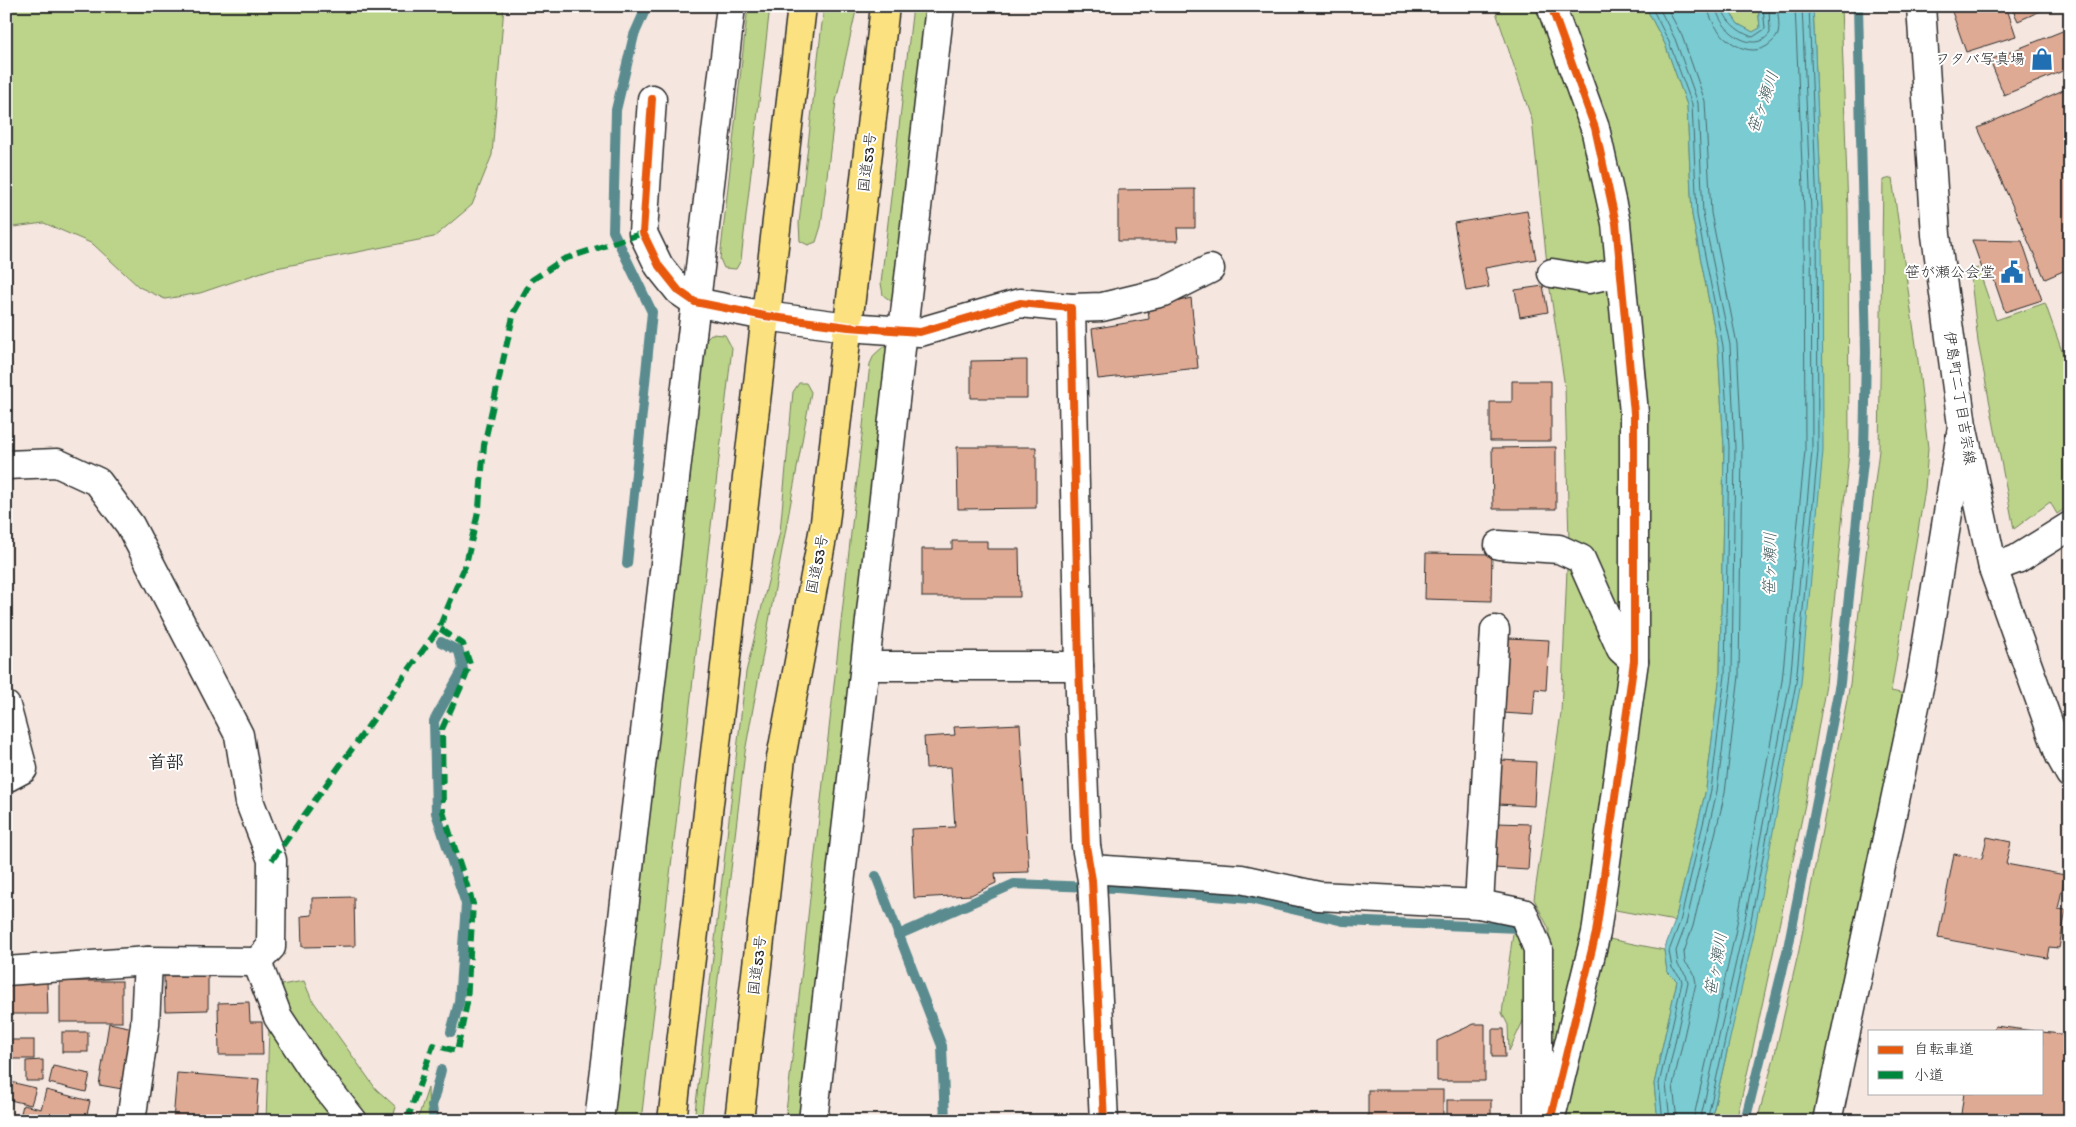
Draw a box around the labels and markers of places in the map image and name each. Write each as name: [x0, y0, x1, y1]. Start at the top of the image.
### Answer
shop icon: フタバ写真場: [2029, 46, 2055, 72]
place label: フタバ写真場: [1935, 51, 2025, 70]
public building icon: 笹が瀬公会堂: [1999, 259, 2025, 285]
place label: 笹が瀬公会堂: [1905, 264, 1995, 283]

